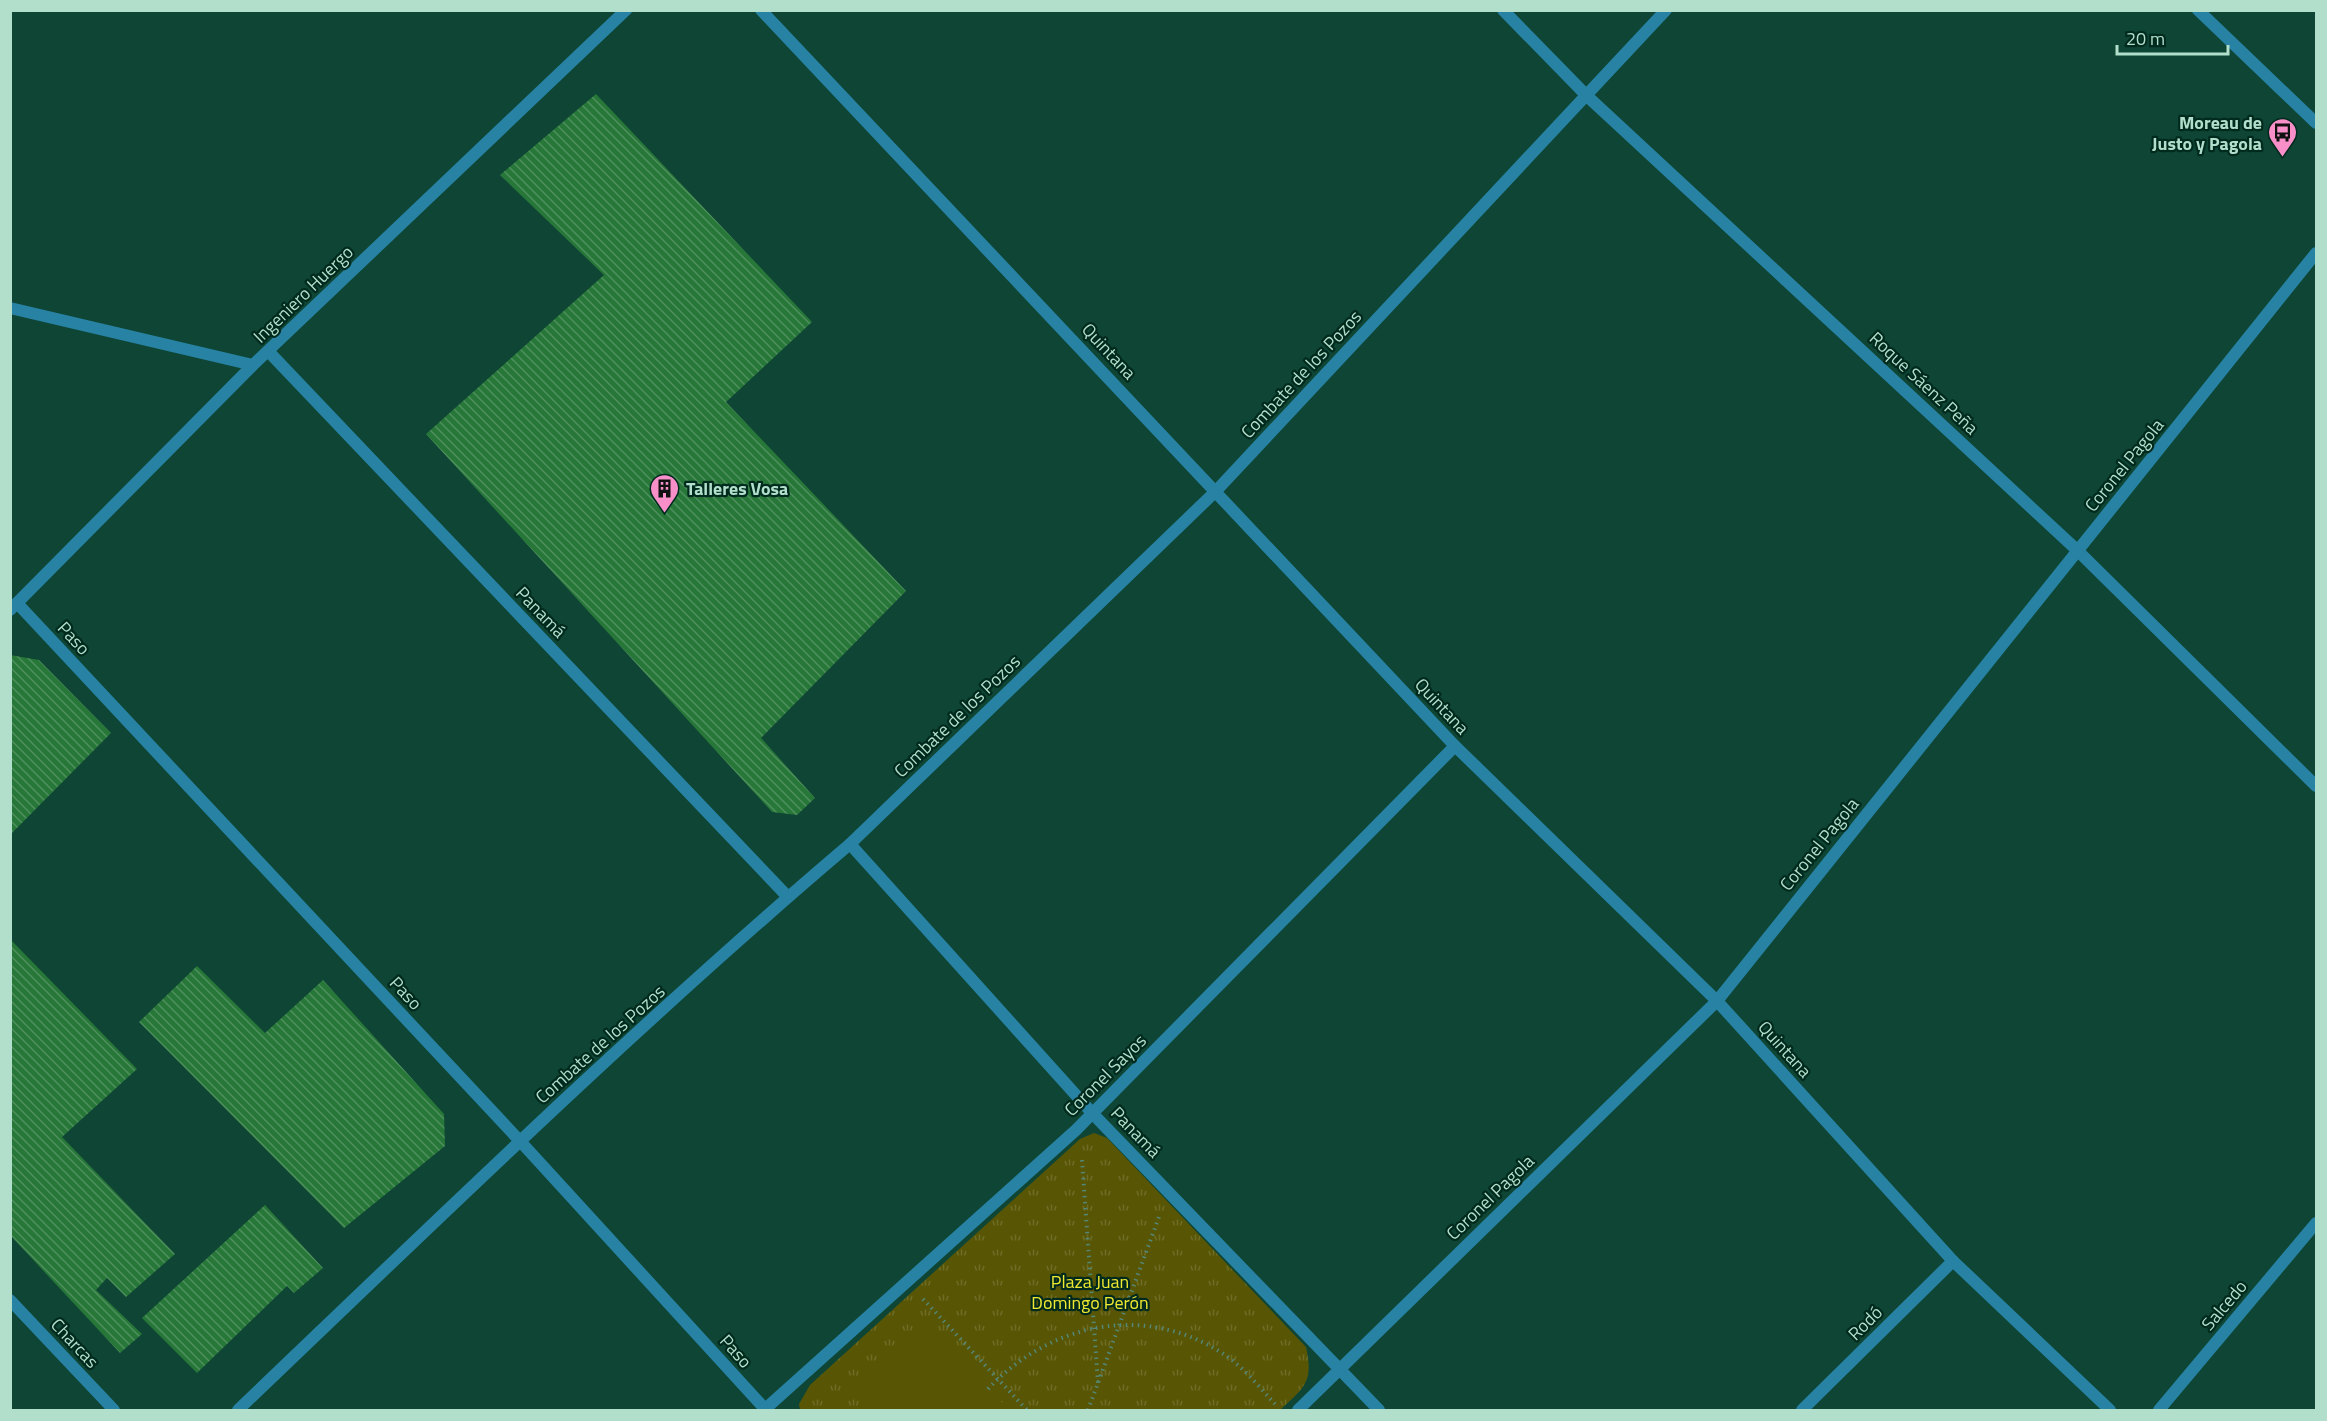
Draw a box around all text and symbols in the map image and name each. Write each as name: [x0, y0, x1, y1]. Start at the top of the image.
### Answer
scale bar: [2117, 18, 2228, 56]
text: 20 m: [2126, 25, 2165, 52]
place label: Moreau de Justo y Pagola: [2152, 109, 2262, 157]
bus stop icon: Moreau de Justo y Pagola: [2267, 116, 2299, 158]
street label: Ingeniero Huergo: [247, 239, 359, 349]
street label: Combate de los Pozos: [1234, 304, 1368, 444]
street label: Quintana: [1076, 317, 1142, 385]
street label: Roque Sáenz Peña: [1863, 325, 1985, 441]
street label: Coronel Pagola: [2078, 413, 2170, 517]
building icon: Talleres Vosa: [649, 472, 681, 514]
place label: Talleres Vosa: [686, 475, 788, 502]
street label: Panamá: [510, 580, 572, 644]
street label: Paso: [51, 615, 97, 661]
street label: Combate de los Pozos: [888, 648, 1026, 784]
street label: Quintana: [1409, 672, 1475, 740]
street label: Coronel Pagola: [1773, 792, 1865, 896]
street label: Paso: [383, 970, 429, 1016]
street label: Combate de los Pozos: [529, 978, 671, 1110]
street label: Quintana: [1752, 1014, 1818, 1084]
street label: Coronel Sayos: [1058, 1028, 1152, 1122]
street label: Panamá: [1105, 1100, 1167, 1164]
street label: Coronel Pagola: [1440, 1148, 1540, 1246]
park label: Plaza Juan Domingo Perón: [1031, 1268, 1149, 1316]
street label: Salcedo: [2195, 1274, 2253, 1336]
street label: Rodó: [1841, 1299, 1889, 1347]
street label: Charcas: [45, 1312, 105, 1374]
street label: Paso: [713, 1328, 759, 1374]

